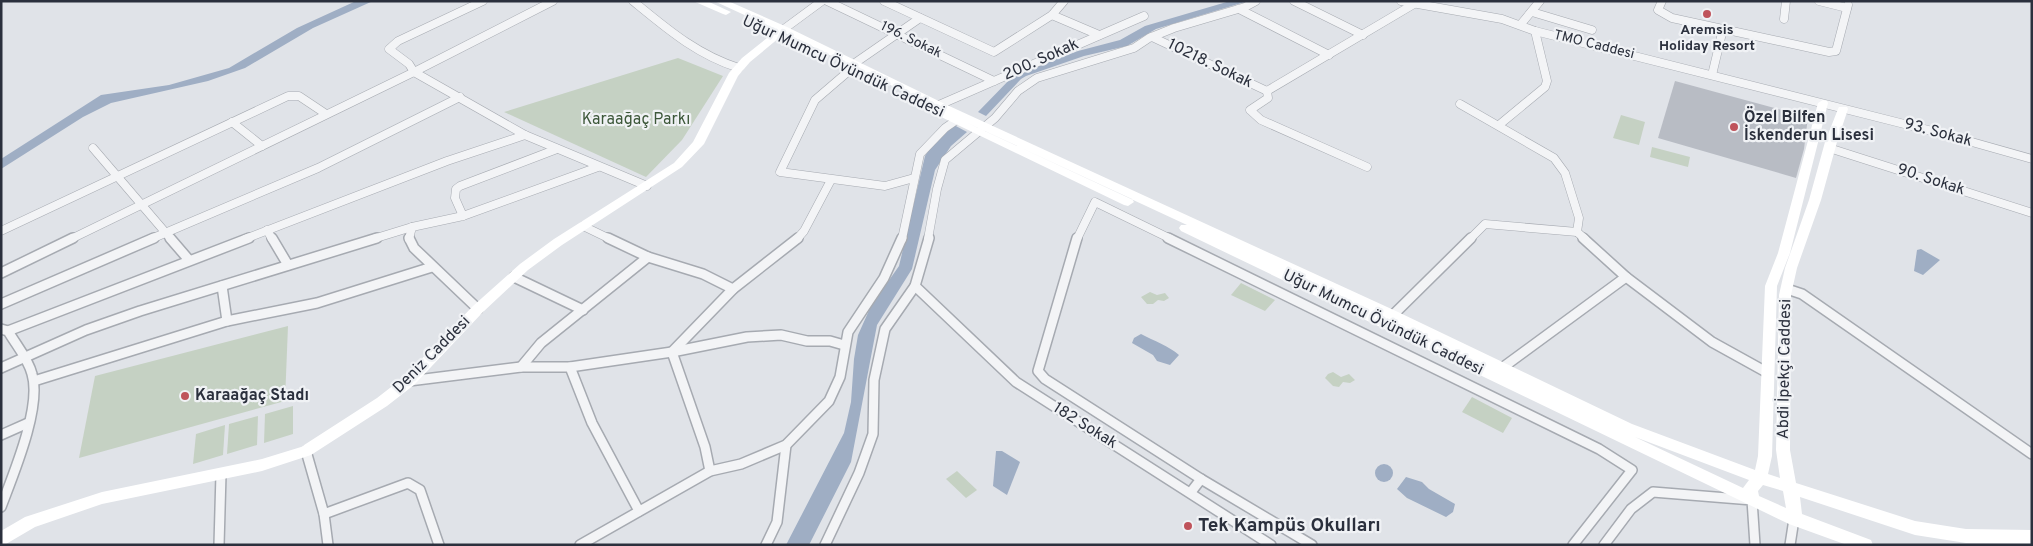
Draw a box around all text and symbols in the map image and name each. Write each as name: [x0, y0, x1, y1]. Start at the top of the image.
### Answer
marker: Aremsis Holiday Resort: [1701, 8, 1713, 20]
street label: Uğur Mumcu Övündük Caddesi: [739, 9, 948, 123]
street label: 196. Sokak: [878, 18, 944, 62]
place label: Aremsis Holiday Resort: [1659, 22, 1755, 55]
street label: TMO Caddesi: [1552, 27, 1636, 63]
street label: 200. Sokak: [1000, 34, 1082, 86]
street label: 10218. Sokak: [1164, 35, 1256, 93]
place label: Özel Bilfen İskenderun Lisesi: [1744, 106, 1874, 146]
park label: Karaağaç Parkı: [582, 110, 690, 130]
street label: 93. Sokak: [1902, 114, 1974, 152]
marker: Özel Bilfen İskenderun Lisesi: [1728, 121, 1740, 133]
street label: 90. Sokak: [1894, 160, 1968, 200]
street label: Uğur Mumcu Övündük Caddesi: [1279, 264, 1487, 380]
street label: Abdi İpekçi Caddesi: [1773, 299, 1796, 439]
street label: Deniz Caddesi: [389, 312, 475, 398]
place label: Karaağaç Stadı: [195, 386, 309, 406]
marker: Karaağaç Stadı: [179, 390, 191, 402]
street label: 182 Sokak: [1049, 398, 1121, 454]
place label: Tek Kampüs Okulları: [1198, 514, 1381, 538]
marker: Tek Kampüs Okulları: [1182, 520, 1194, 532]

